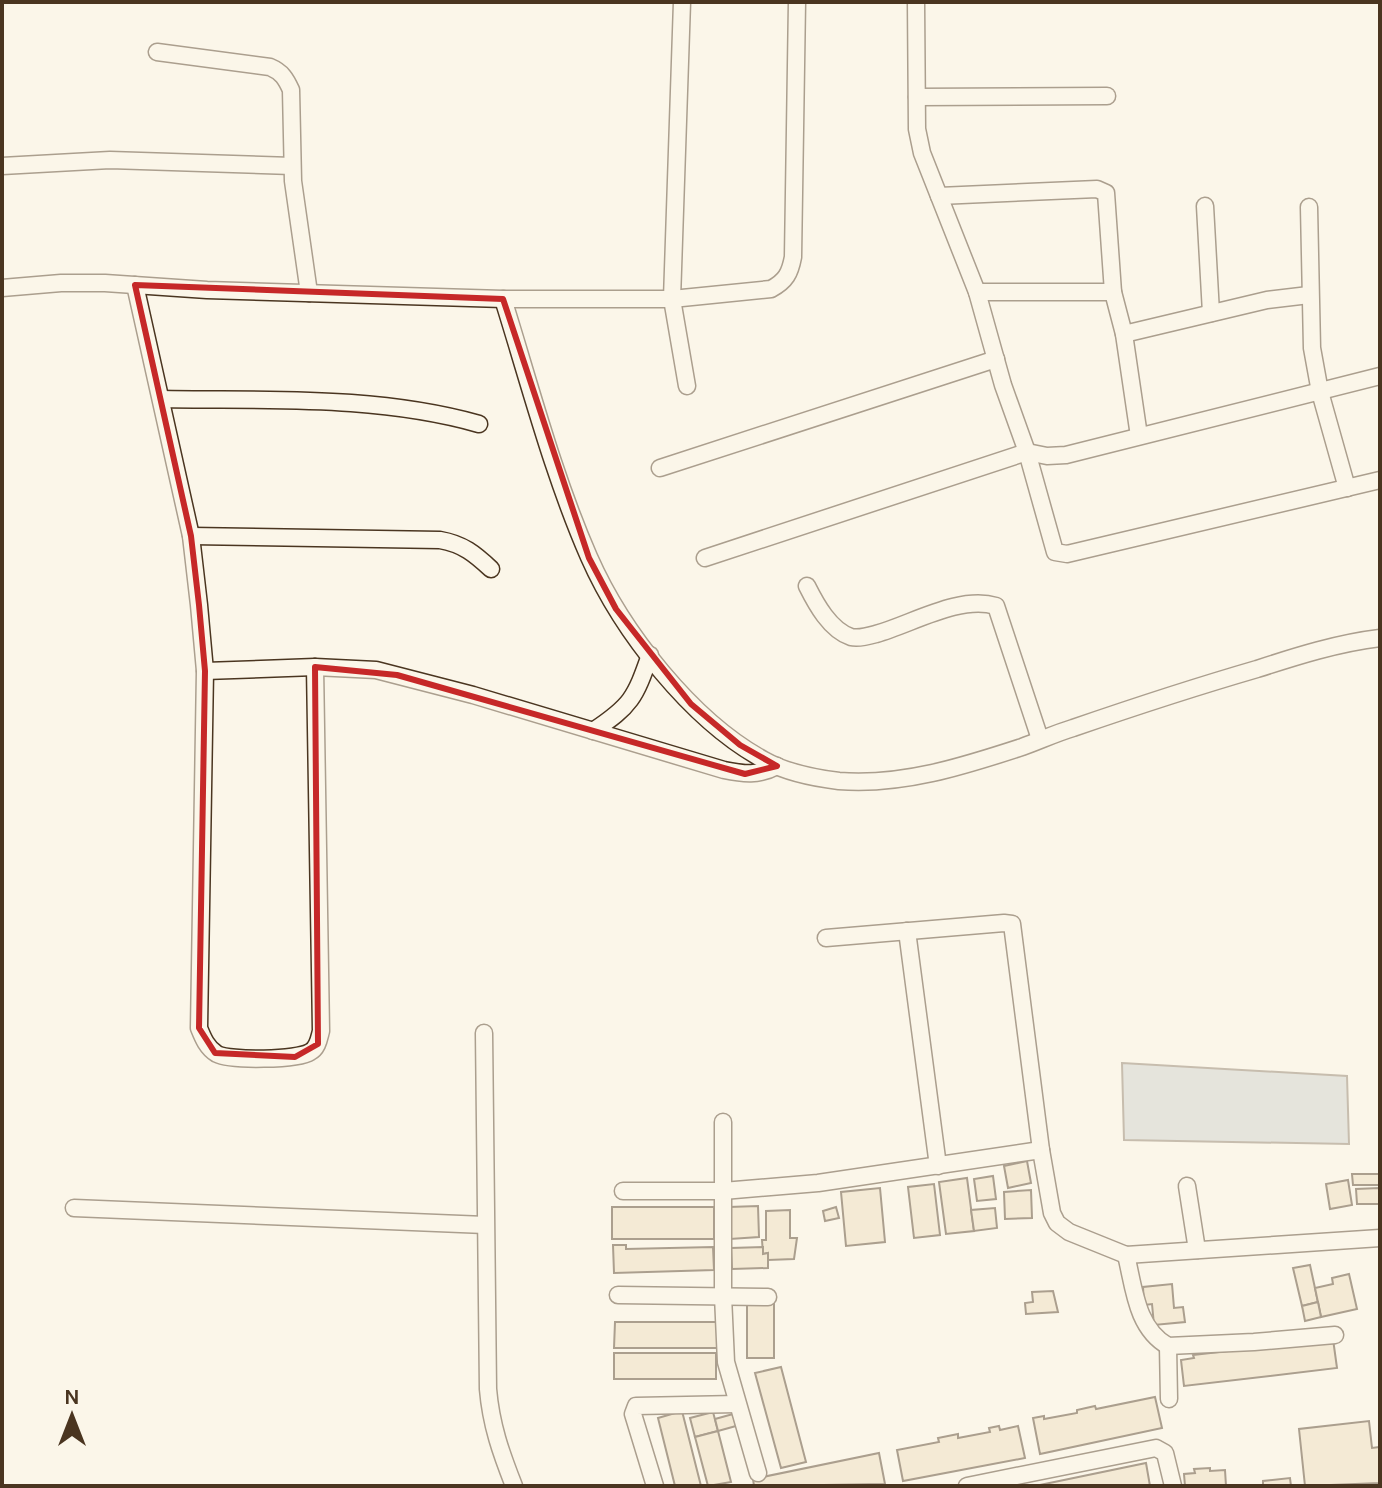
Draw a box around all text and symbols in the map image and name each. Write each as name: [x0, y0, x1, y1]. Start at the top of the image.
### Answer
north arrow: [32, 1376, 112, 1456]
text: N: [64, 1384, 80, 1410]

